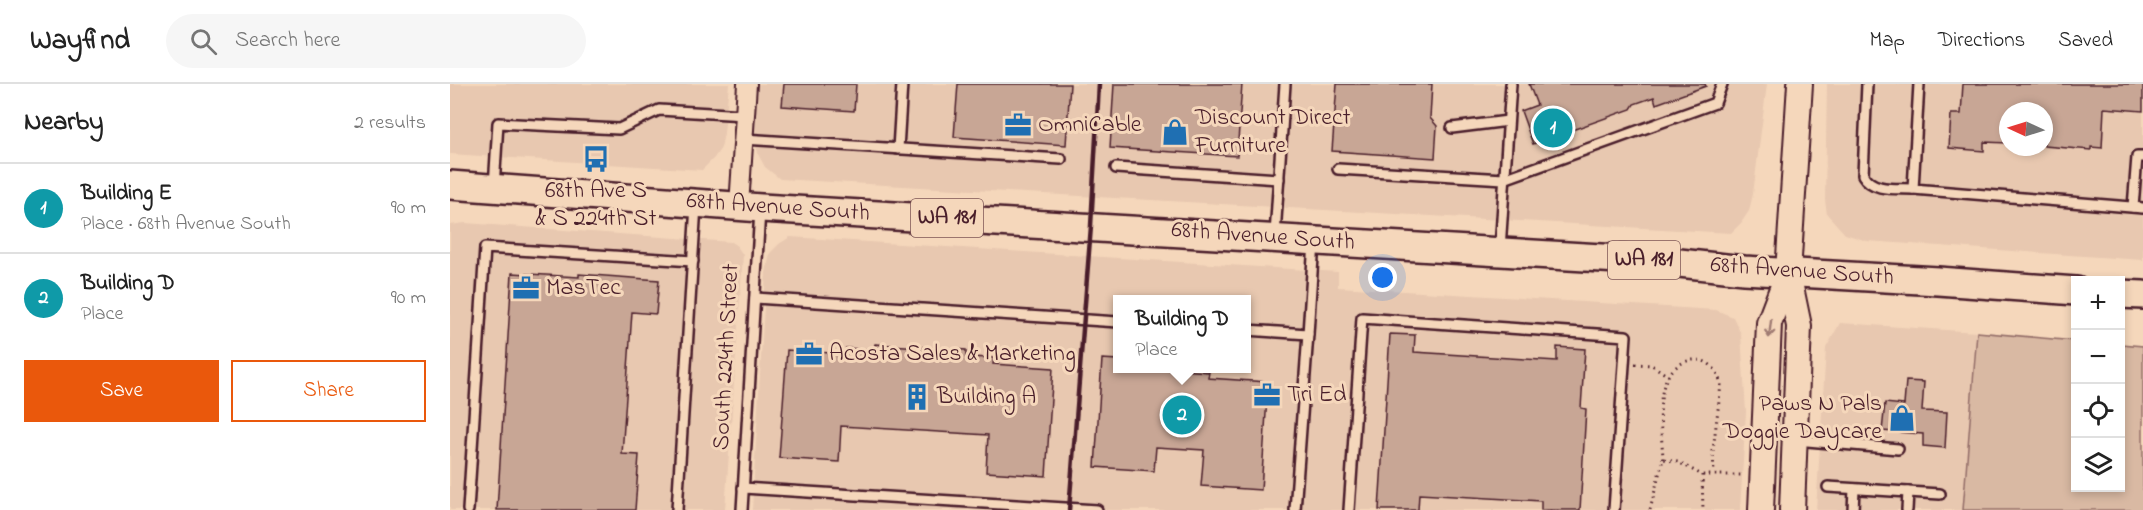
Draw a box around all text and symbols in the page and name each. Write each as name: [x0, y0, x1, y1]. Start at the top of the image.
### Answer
search box: [166, 14, 586, 68]
text: Wayfind: [30, 21, 130, 62]
icon: search: [187, 25, 220, 58]
text: Search here: [235, 25, 340, 57]
text: Map: [1869, 26, 1905, 56]
text: Directions: [1938, 26, 2025, 56]
text: Saved: [2058, 26, 2113, 56]
place label: Discount Direct Furniture: [1194, 101, 1351, 164]
north arrow: [1999, 102, 2053, 156]
text: Nearby: [24, 104, 103, 142]
pin: 1: [1534, 106, 1572, 150]
place label: OmniCable: [1038, 108, 1142, 143]
text: 2 results: [354, 109, 426, 138]
office icon: OmniCable: [1003, 110, 1033, 140]
shop icon: Discount Direct Furniture: [1160, 117, 1190, 147]
bus stop icon: 68th Ave S & S 224th St: [581, 144, 611, 174]
place label: 68th Ave S & S 224th St: [535, 174, 657, 237]
text: Building E: [81, 178, 172, 210]
street label: 68th Avenue South: [685, 184, 871, 232]
text: 1: [40, 194, 47, 223]
text: 90 m: [391, 194, 426, 223]
road number: WA 181: [911, 199, 983, 237]
text: Place · 68th Avenue South: [81, 210, 291, 239]
street label: 68th Avenue South: [1170, 213, 1356, 261]
road number: WA 181: [1608, 241, 1680, 279]
street label: 68th Avenue South: [1709, 248, 1895, 296]
street label: South 224th Street: [705, 263, 749, 451]
your location: [1368, 263, 1397, 292]
text: Building D: [81, 268, 175, 300]
place label: MasTec: [546, 271, 621, 306]
office icon: MasTec: [511, 273, 541, 303]
map controls: [2071, 276, 2125, 492]
button: +: [2071, 276, 2125, 330]
text: 2: [39, 284, 48, 313]
text: 90 m: [391, 284, 426, 313]
popup: [1113, 295, 1251, 373]
text: Place: [81, 300, 123, 329]
text: Building D: [1135, 304, 1229, 336]
one-way arrow: [1764, 318, 1775, 338]
button: −: [2071, 330, 2125, 384]
text: Place: [1135, 336, 1178, 365]
place label: Acosta Sales & Marketing: [829, 337, 1076, 372]
office icon: Acosta Sales & Marketing: [794, 339, 824, 369]
button: Save: [24, 360, 219, 422]
button: Share: [231, 360, 426, 422]
place label: Tri Ed: [1287, 378, 1347, 413]
place label: Building A: [936, 380, 1036, 415]
office icon: Tri Ed: [1252, 380, 1282, 410]
building icon: Building A: [902, 382, 932, 412]
button: locate: [2071, 384, 2125, 438]
place label: Paws N Pals Doggie Daycare: [1722, 387, 1882, 451]
pin: 2: [1162, 392, 1202, 438]
shop icon: Paws N Pals Doggie Daycare: [1887, 403, 1917, 433]
button: layers: [2071, 438, 2125, 492]

